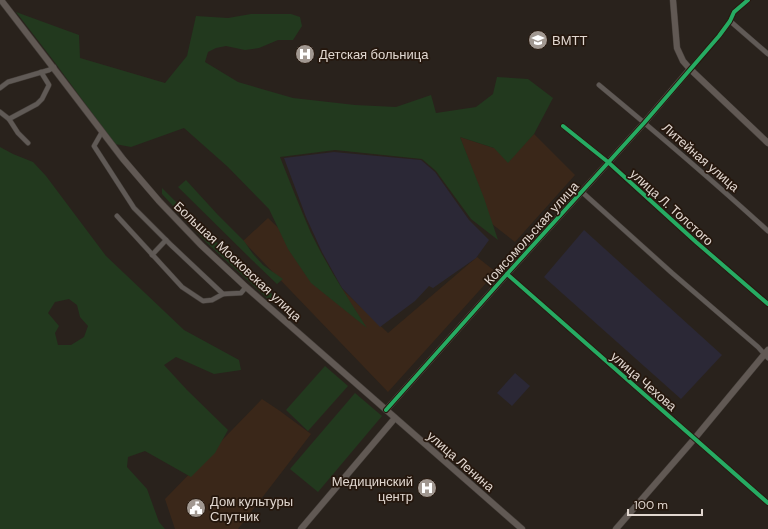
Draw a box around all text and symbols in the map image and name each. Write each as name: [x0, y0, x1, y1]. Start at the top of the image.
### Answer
school or university icon: ВМТТ: [527, 29, 549, 51]
place label: ВМТТ: [552, 32, 587, 49]
hospital icon: Детская больница: [294, 43, 316, 65]
place label: Детская больница: [319, 46, 429, 63]
street label: Литейная улица: [659, 119, 743, 196]
street label: улица Л. Толстого: [626, 165, 717, 249]
street label: Комсомольская улица: [480, 177, 583, 289]
street label: Большая Московская улица: [170, 198, 306, 326]
street label: улица Чехова: [607, 348, 681, 415]
street label: улица Ленина: [423, 427, 498, 496]
place label: Медицинский центр: [332, 473, 413, 505]
hospital icon: Медицинский центр: [416, 477, 438, 499]
scale bar: [628, 491, 702, 517]
place label: Дом культуры Спутник: [210, 493, 293, 525]
public building icon: Дом культуры Спутник: [185, 497, 207, 519]
text: 100 m: [634, 497, 668, 513]

